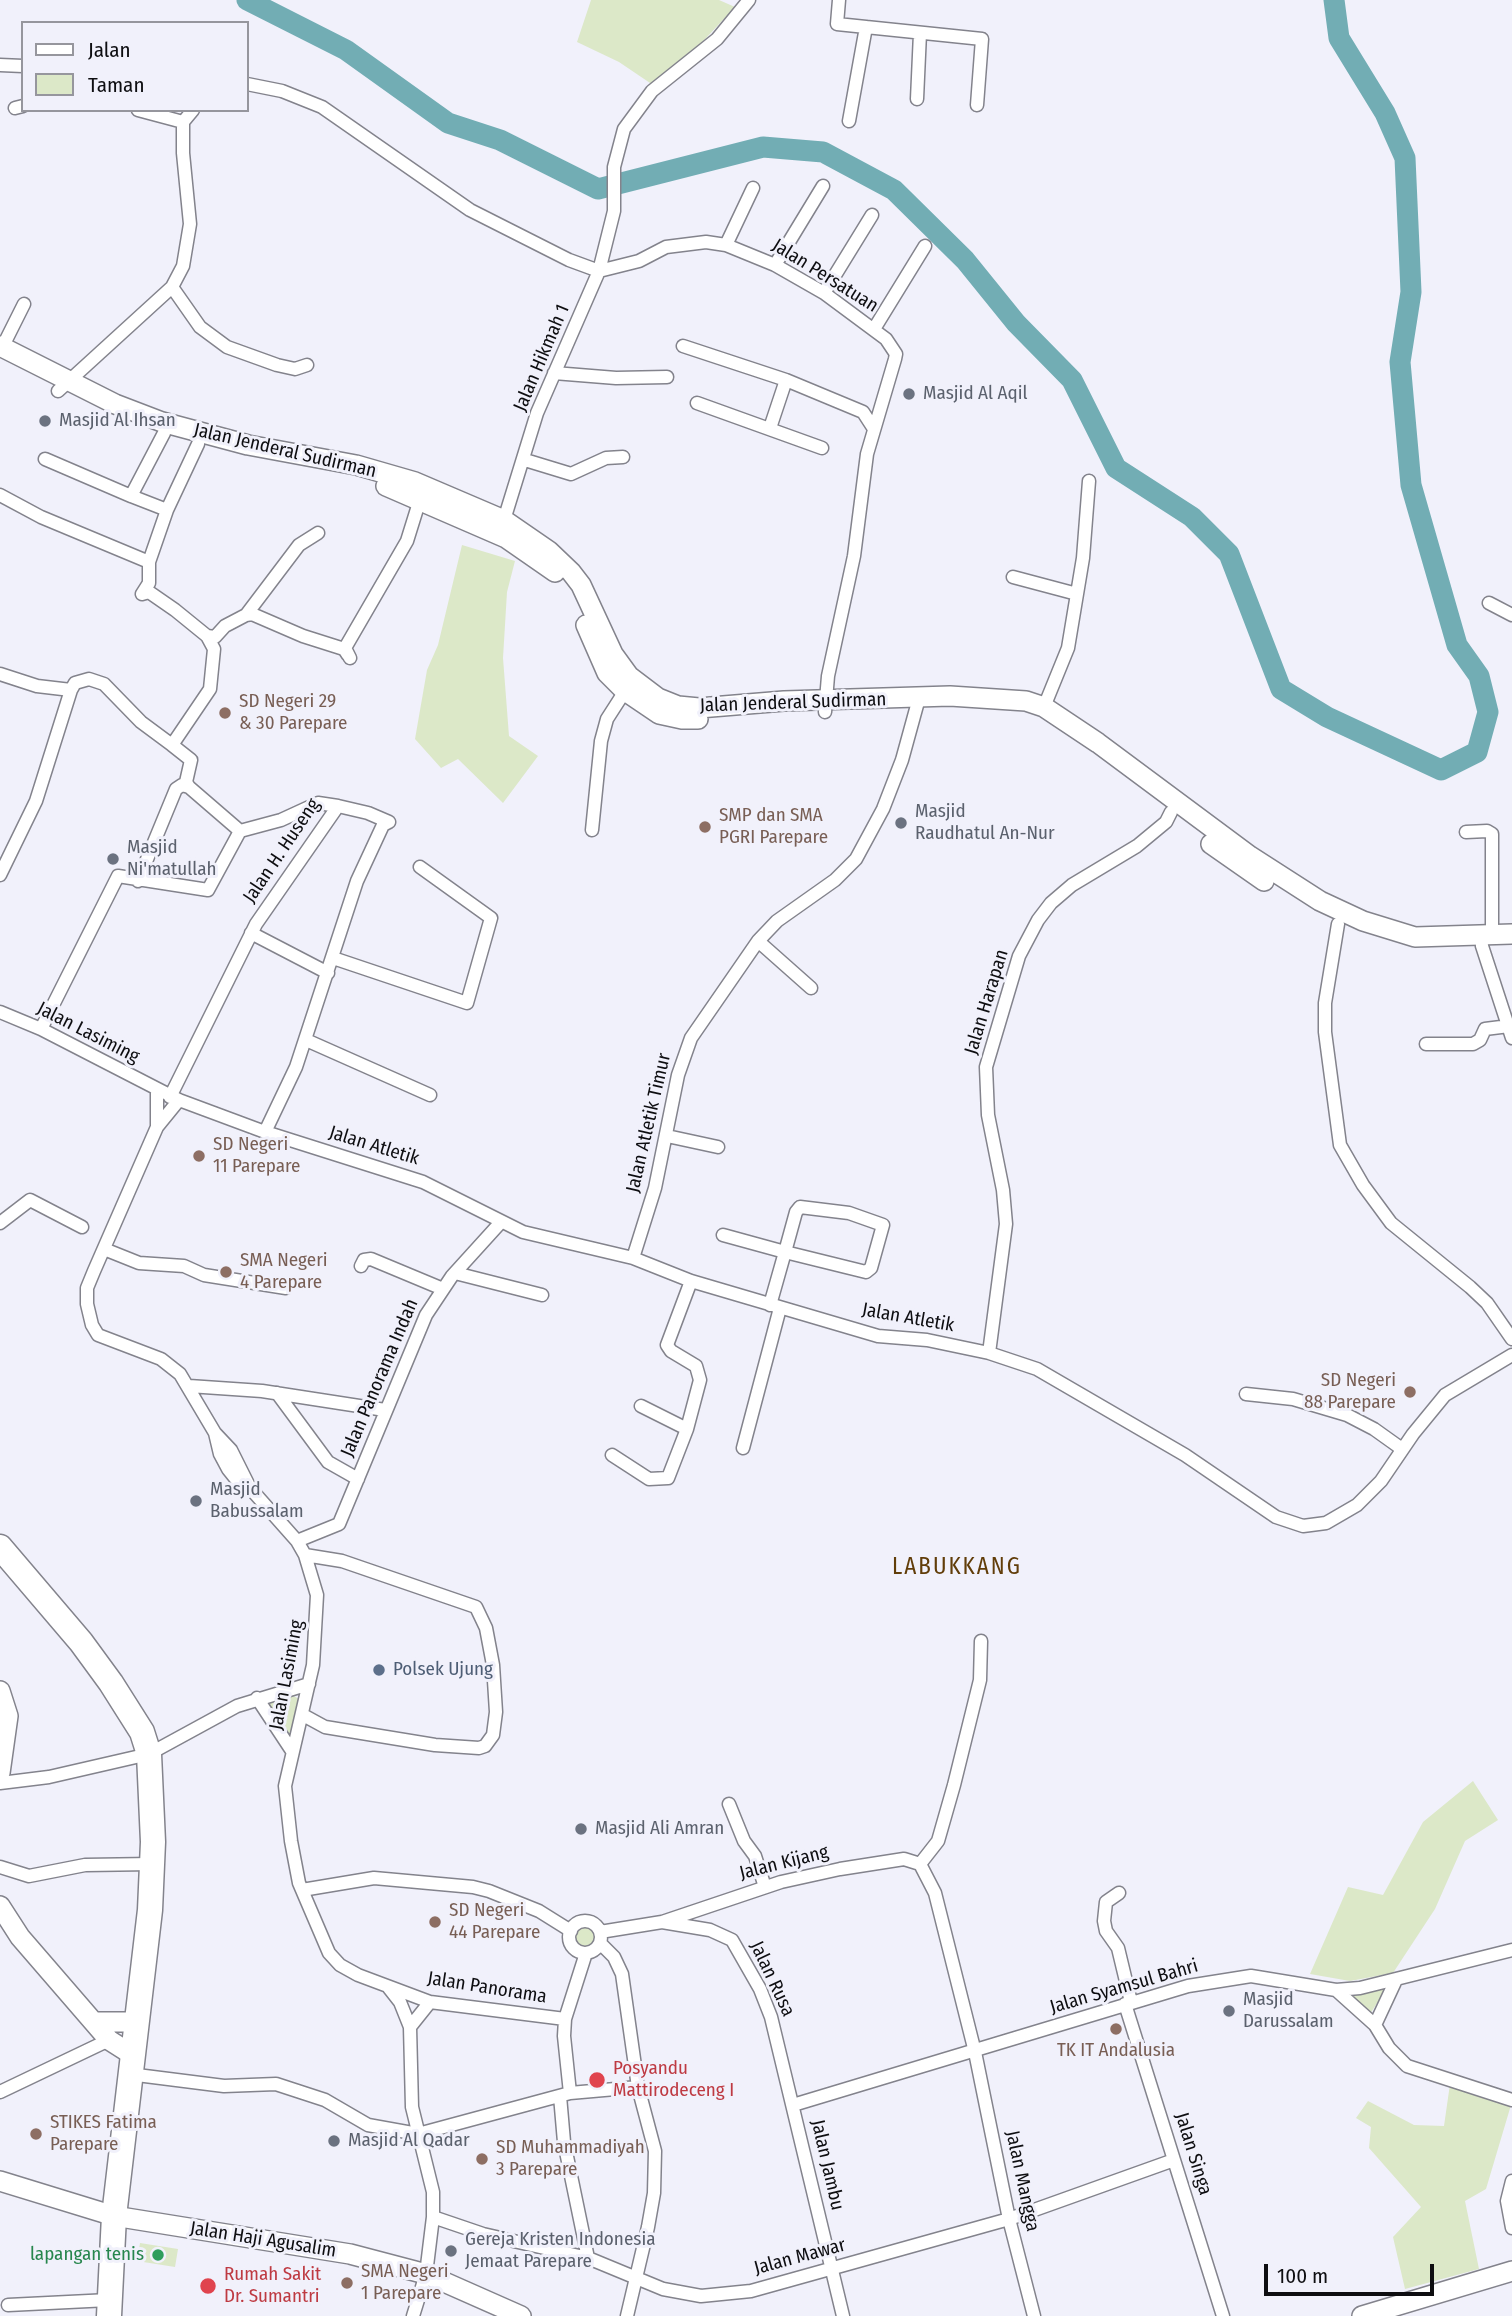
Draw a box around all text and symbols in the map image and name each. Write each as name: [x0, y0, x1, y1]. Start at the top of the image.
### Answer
legend: [21, 21, 248, 112]
text: Jalan: [88, 37, 131, 63]
text: Taman: [88, 72, 144, 98]
street label: Jalan Persatuan: [768, 234, 882, 318]
street label: Jalan Hikmah 1: [509, 301, 575, 415]
place label: Masjid Al Aqil: [923, 383, 1027, 405]
marker: Masjid Al Aqil: [901, 386, 917, 402]
place label: Masjid Al Ihsan: [59, 410, 176, 432]
marker: Masjid Al Ihsan: [37, 413, 53, 429]
street label: Jalan Jenderal Sudirman: [191, 419, 379, 483]
street label: Jalan Jenderal Sudirman: [699, 688, 887, 718]
place label: SD Negeri 29 & 30 Parepare: [239, 691, 348, 735]
marker: SD Negeri 29 & 30 Parepare: [217, 705, 233, 721]
street label: Jalan H. Huseng: [239, 795, 325, 907]
place label: Masjid Raudhatul An-Nur: [915, 801, 1055, 845]
place label: SMP dan SMA PGRI Parepare: [719, 805, 828, 849]
marker: Masjid Raudhatul An-Nur: [893, 815, 909, 831]
marker: SMP dan SMA PGRI Parepare: [697, 819, 713, 835]
place label: Masjid Ni'matullah: [127, 837, 216, 881]
marker: Masjid Ni'matullah: [105, 851, 121, 867]
street label: Jalan Harapan: [960, 947, 1014, 1057]
street label: Jalan Lasiming: [33, 997, 143, 1069]
street label: Jalan Atletik Timur: [622, 1051, 676, 1195]
street label: Jalan Atletik: [326, 1121, 422, 1171]
place label: SD Negeri 11 Parepare: [213, 1134, 300, 1178]
marker: SD Negeri 11 Parepare: [191, 1148, 207, 1164]
place label: SMA Negeri 4 Parepare: [240, 1250, 328, 1294]
marker: SMA Negeri 4 Parepare: [218, 1264, 234, 1280]
street label: Jalan Panorama Indah: [336, 1296, 424, 1460]
street label: Jalan Atletik: [860, 1299, 956, 1337]
place label: SD Negeri 88 Parepare: [1304, 1370, 1396, 1414]
marker: SD Negeri 88 Parepare: [1402, 1384, 1418, 1400]
place label: Masjid Babussalam: [210, 1479, 304, 1523]
marker: Masjid Babussalam: [188, 1493, 204, 1509]
district label: LABUKKANG: [893, 1554, 1021, 1582]
street label: Jalan Lasiming: [265, 1618, 309, 1732]
place label: Polsek Ujung: [393, 1659, 493, 1681]
marker: Polsek Ujung: [371, 1662, 387, 1678]
place label: Masjid Ali Amran: [595, 1818, 724, 1840]
marker: Masjid Ali Amran: [573, 1821, 589, 1837]
street label: Jalan Kijang: [737, 1841, 831, 1885]
place label: SD Negeri 44 Parepare: [449, 1900, 540, 1944]
marker: SD Negeri 44 Parepare: [427, 1914, 443, 1930]
street label: Jalan Rusa: [745, 1938, 799, 2020]
street label: Jalan Syamsul Bahri: [1047, 1955, 1201, 2019]
street label: Jalan Panorama: [426, 1967, 548, 2009]
place label: Masjid Darussalam: [1243, 1989, 1334, 2033]
marker: Masjid Darussalam: [1221, 2003, 1237, 2019]
marker: TK IT Andalusia: [1108, 2021, 1124, 2037]
place label: TK IT Andalusia: [1057, 2040, 1175, 2062]
place label: Posyandu Mattirodeceng I: [613, 2058, 734, 2102]
marker: Posyandu Mattirodeceng I: [587, 2070, 607, 2090]
street label: Jalan Singa: [1170, 2110, 1216, 2198]
place label: STIKES Fatima Parepare: [50, 2112, 157, 2156]
street label: Jalan Jambu: [806, 2118, 848, 2212]
marker: STIKES Fatima Parepare: [28, 2126, 44, 2142]
street label: Jalan Mangga: [1000, 2128, 1044, 2234]
place label: Masjid Al Qadar: [348, 2130, 470, 2152]
marker: Masjid Al Qadar: [326, 2133, 342, 2149]
place label: SD Muhammadiyah 3 Parepare: [496, 2137, 645, 2181]
marker: SD Muhammadiyah 3 Parepare: [474, 2151, 490, 2167]
street label: Jalan Haji Agusalim: [188, 2217, 338, 2263]
place label: Gereja Kristen Indonesia Jemaat Parepare: [465, 2229, 655, 2273]
street label: Jalan Mawar: [752, 2234, 848, 2280]
marker: Gereja Kristen Indonesia Jemaat Parepare: [443, 2243, 459, 2259]
place label: lapangan tenis: [30, 2244, 144, 2266]
marker: lapangan tenis: [150, 2247, 166, 2263]
scale bar: [1267, 2250, 1437, 2294]
place label: SMA Negeri 1 Parepare: [361, 2261, 449, 2305]
text: 100 m: [1277, 2263, 1328, 2289]
place label: Rumah Sakit Dr. Sumantri: [224, 2264, 321, 2308]
marker: SMA Negeri 1 Parepare: [339, 2275, 355, 2291]
marker: Rumah Sakit Dr. Sumantri: [198, 2276, 218, 2296]

